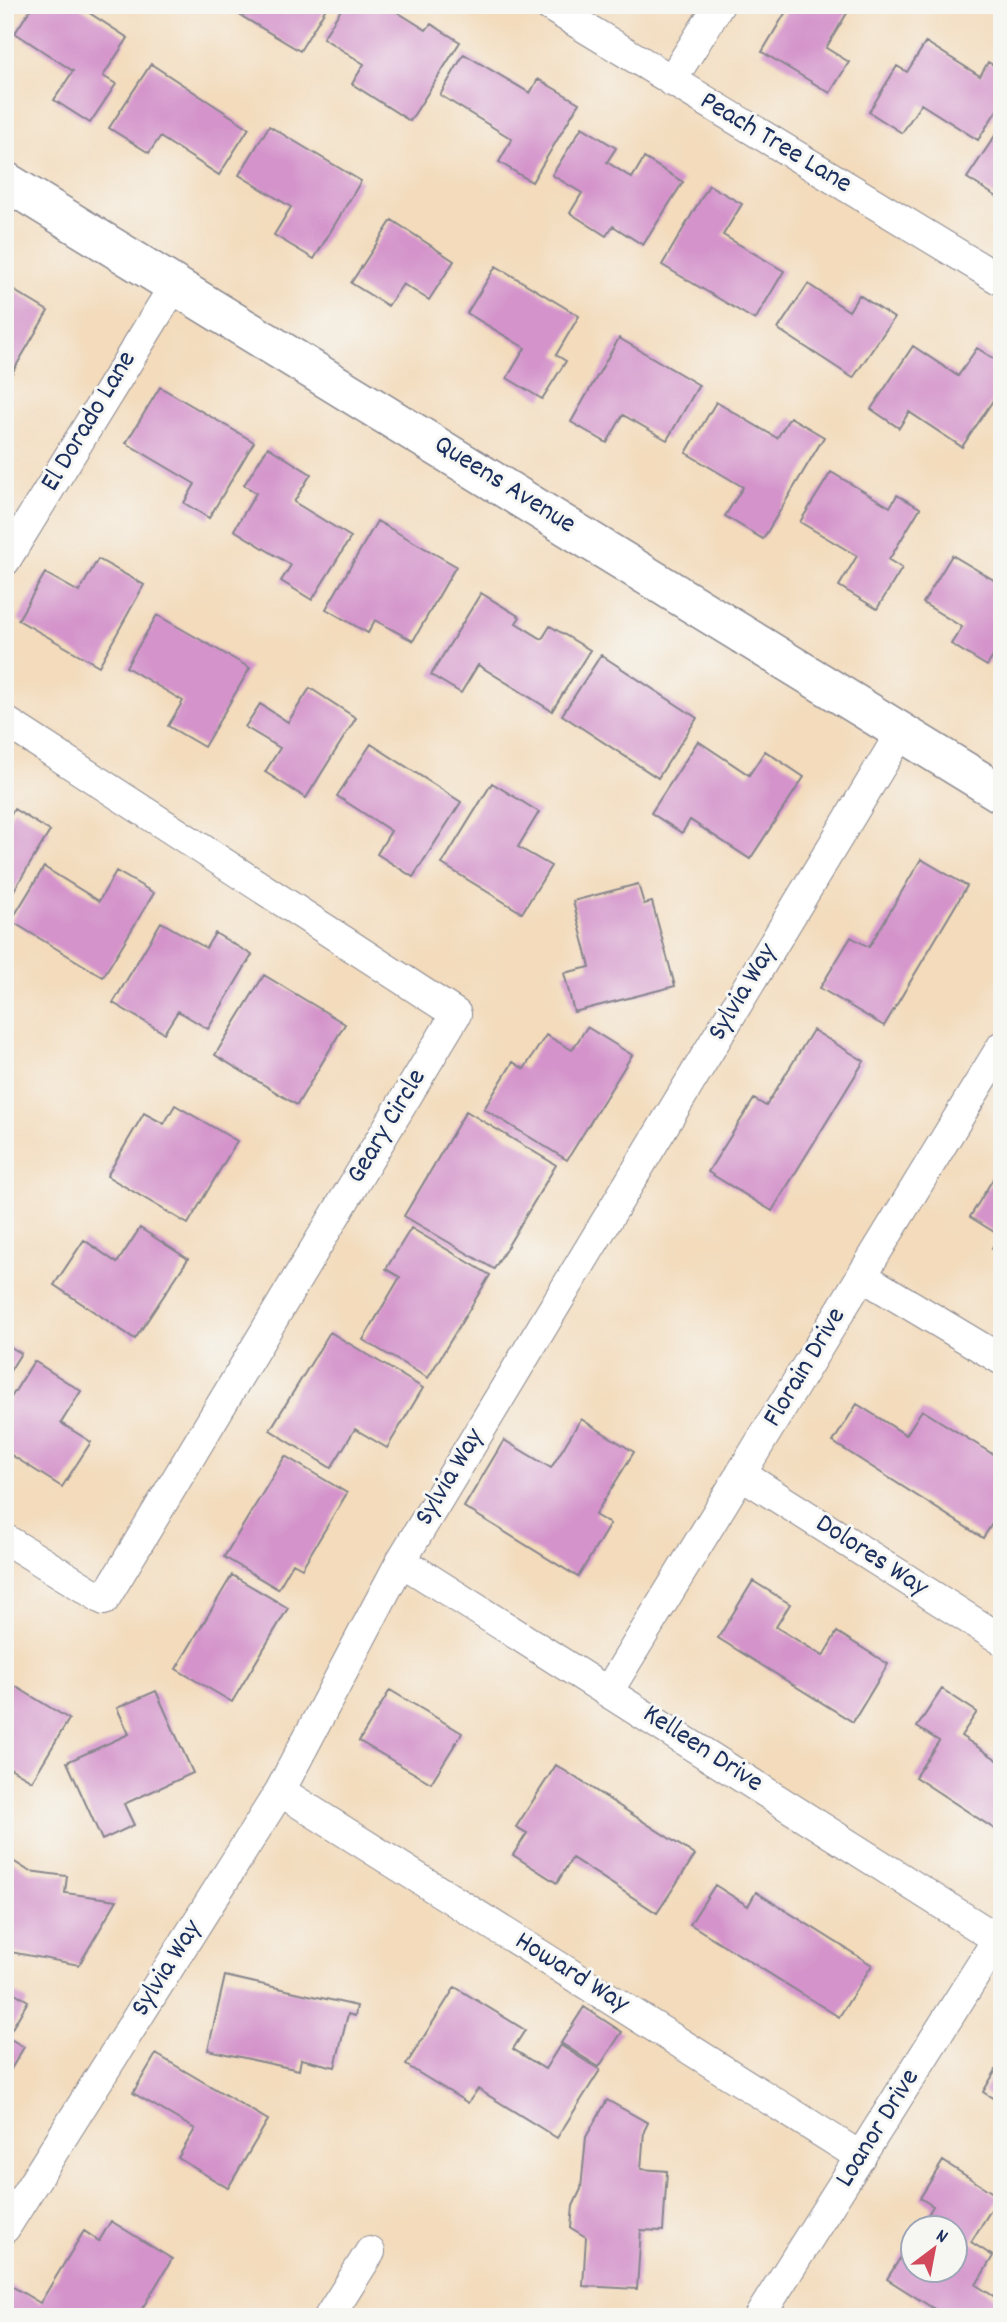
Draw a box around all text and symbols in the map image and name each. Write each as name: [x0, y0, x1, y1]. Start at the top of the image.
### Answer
street label: Peach Tree Lane: [691, 83, 859, 205]
street label: El Dorado Lane: [32, 344, 148, 500]
street label: Queens Avenue: [425, 426, 583, 546]
street label: Sylvia Way: [699, 936, 789, 1049]
street label: Geary Circle: [338, 1062, 438, 1192]
street label: Florain Drive: [754, 1300, 858, 1436]
street label: Sylvia Way: [406, 1421, 496, 1534]
street label: Dolores Way: [807, 1506, 936, 1609]
street label: Kelleen Drive: [634, 1696, 770, 1804]
street label: Sylvia Way: [123, 1912, 214, 2025]
street label: Howard Way: [506, 1923, 637, 2025]
street label: Loanor Drive: [827, 2062, 931, 2196]
north arrow: [898, 2214, 968, 2284]
text: N: [930, 2224, 952, 2251]

